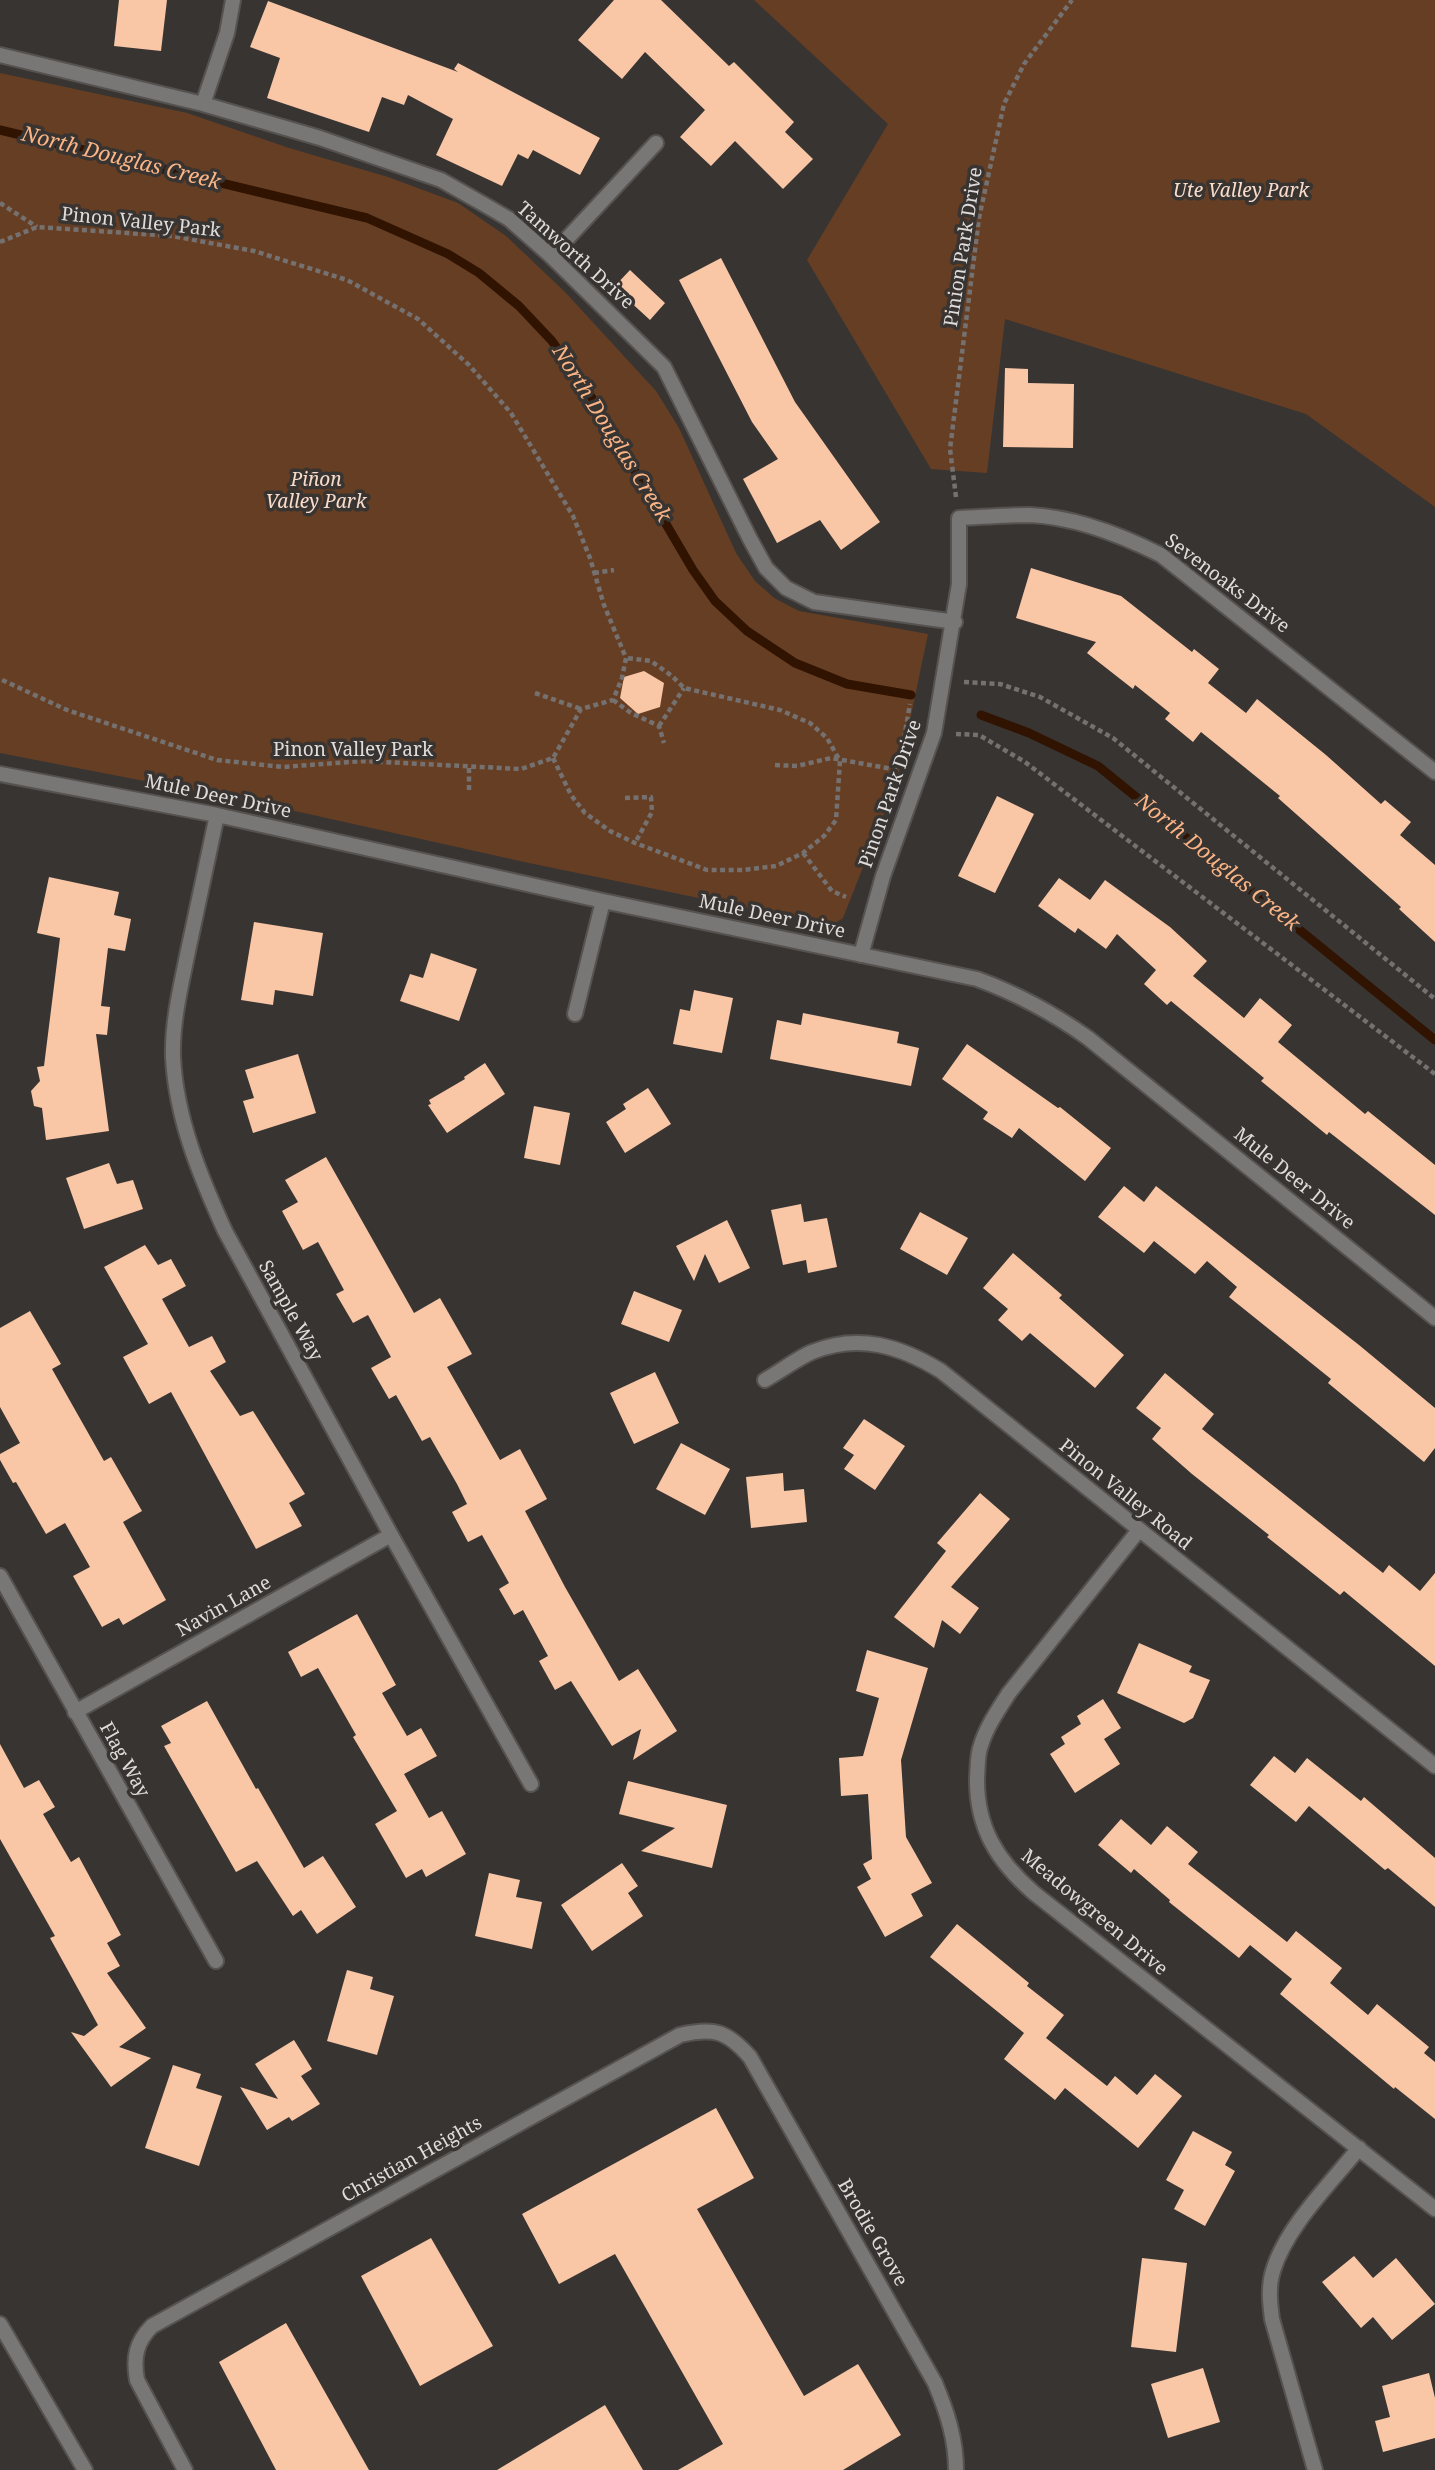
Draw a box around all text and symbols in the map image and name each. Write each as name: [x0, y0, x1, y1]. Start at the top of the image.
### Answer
water label: North Douglas Creek: [19, 122, 223, 196]
street label: Pinion Park Drive: [940, 166, 988, 328]
park label: Ute Valley Park: [1173, 181, 1309, 203]
street label: Tamworth Drive: [512, 197, 638, 315]
street label: Pinon Valley Park: [60, 203, 222, 243]
water label: North Douglas Creek: [546, 341, 676, 527]
park label: Piñon Valley Park: [265, 470, 367, 514]
street label: Sevenoaks Drive: [1160, 530, 1294, 638]
street label: Pinon Park Drive: [855, 717, 927, 871]
street label: Pinon Valley Park: [273, 740, 433, 762]
street label: Mule Deer Drive: [143, 770, 293, 824]
water label: North Douglas Creek: [1130, 789, 1304, 937]
street label: Mule Deer Drive: [697, 890, 847, 944]
street label: Mule Deer Drive: [1229, 1123, 1359, 1235]
street label: Sample Way: [253, 1257, 327, 1365]
street label: Pinon Valley Road: [1054, 1435, 1196, 1555]
street label: Navin Lane: [173, 1572, 275, 1642]
street label: Flag Way: [94, 1718, 154, 1802]
street label: Meadowgreen Drive: [1016, 1845, 1172, 1981]
street label: Christian Heights: [338, 2112, 486, 2208]
street label: Brodie Grove: [832, 2175, 912, 2291]

